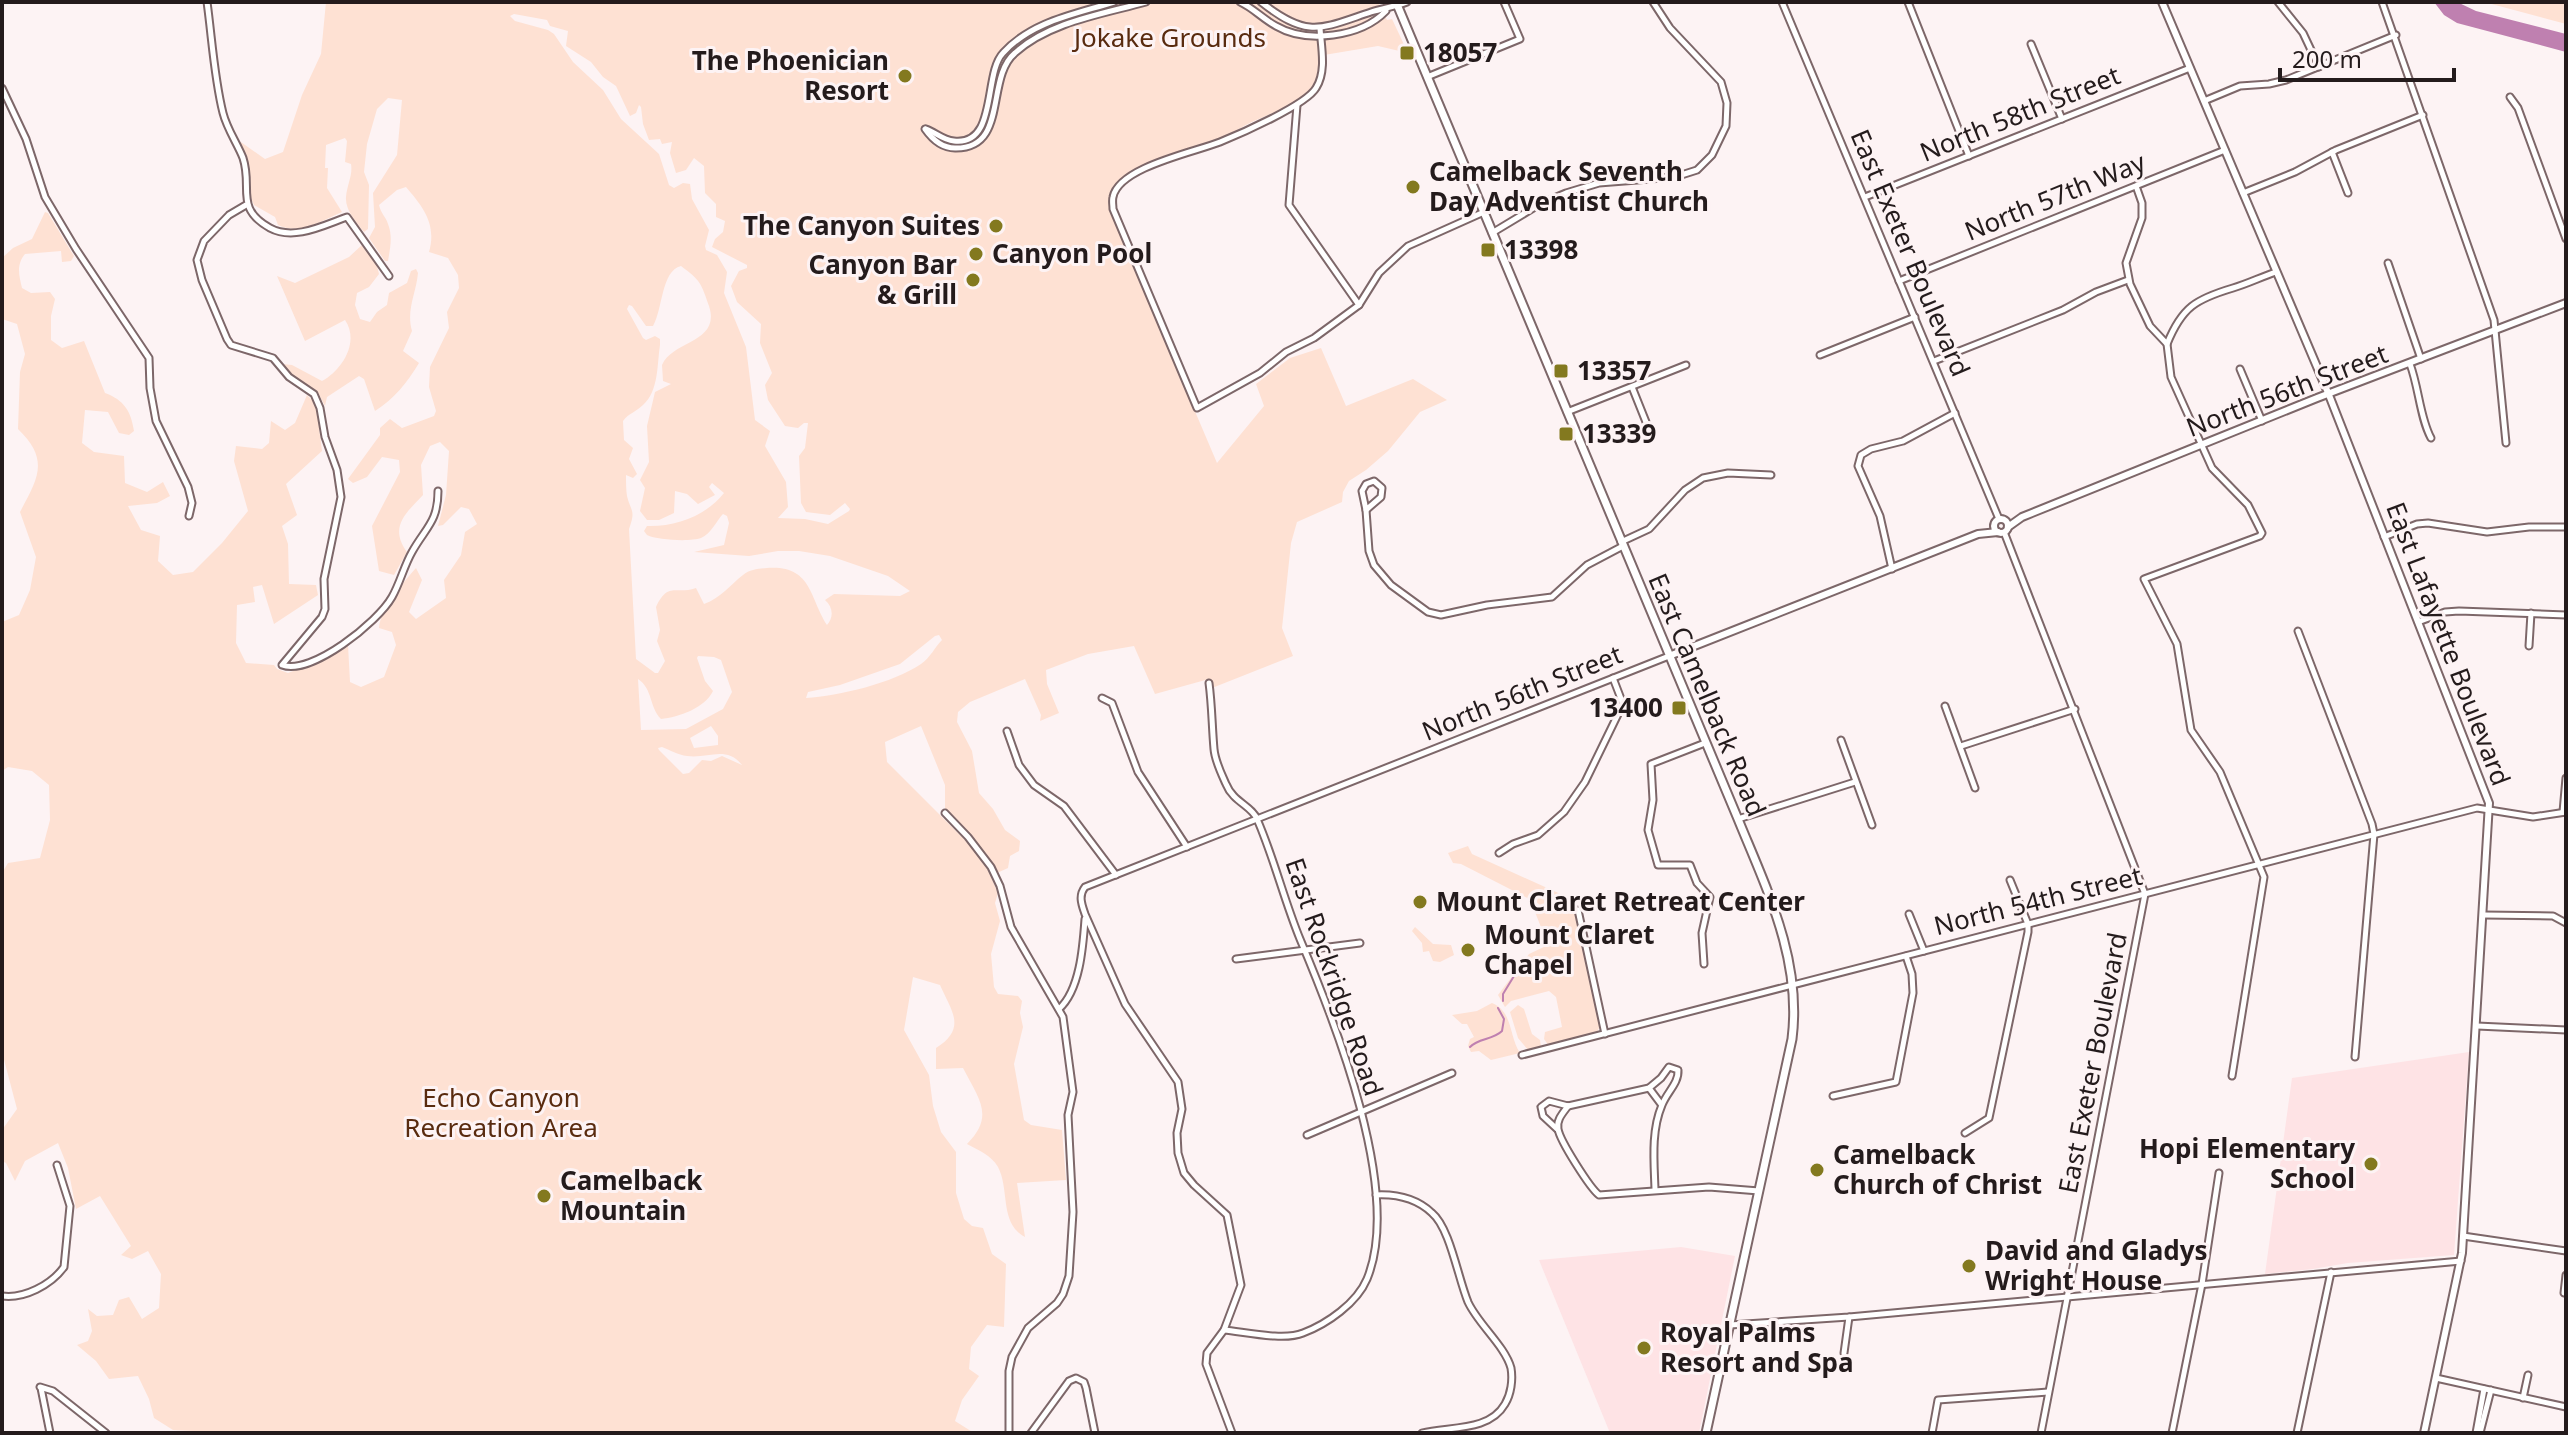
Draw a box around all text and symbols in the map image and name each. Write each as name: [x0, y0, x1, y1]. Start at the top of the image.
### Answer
park label: Jokake Grounds: [1071, 19, 1266, 55]
scale bar: [2280, 32, 2454, 82]
place label: 18057: [1423, 34, 1497, 70]
place label: The Phoenician Resort: [692, 42, 889, 108]
text: 200 m: [2292, 42, 2362, 75]
marker: 18057: [1398, 44, 1416, 62]
street label: North 58th Street: [1914, 56, 2125, 170]
marker: The Phoenician Resort: [896, 67, 914, 85]
street label: East Exeter Boulevard: [1843, 124, 1979, 382]
street label: North 57th Way: [1959, 143, 2151, 249]
place label: Camelback Seventh Day Adventist Church: [1429, 153, 1709, 219]
marker: Camelback Seventh Day Adventist Church: [1404, 178, 1422, 196]
place label: The Canyon Suites: [743, 207, 980, 243]
marker: The Canyon Suites: [987, 217, 1005, 235]
place label: 13398: [1504, 231, 1578, 267]
place label: Canyon Pool: [992, 235, 1152, 271]
marker: 13398: [1479, 241, 1497, 259]
marker: Canyon Pool: [967, 245, 985, 263]
place label: Canyon Bar & Grill: [809, 246, 957, 312]
marker: Canyon Bar & Grill: [964, 271, 982, 289]
street label: North 56th Street: [2181, 335, 2393, 445]
place label: 13357: [1577, 352, 1651, 388]
marker: 13357: [1552, 362, 1570, 380]
place label: 13339: [1582, 415, 1656, 451]
marker: 13339: [1557, 425, 1575, 443]
street label: East Lafayette Boulevard: [2378, 497, 2520, 791]
street label: East Camelback Road: [1640, 568, 1775, 822]
street label: North 56th Street: [1416, 635, 1627, 749]
place label: 13400: [1589, 689, 1663, 725]
marker: 13400: [1670, 699, 1688, 717]
street label: East Rockridge Road: [1277, 853, 1393, 1100]
street label: North 54th Street: [1930, 857, 2145, 943]
place label: Mount Claret Retreat Center: [1436, 883, 1805, 919]
marker: Mount Claret Retreat Center: [1411, 893, 1429, 911]
place label: Mount Claret Chapel: [1484, 916, 1655, 982]
street label: East Exeter Boulevard: [2049, 929, 2135, 1196]
marker: Mount Claret Chapel: [1459, 941, 1477, 959]
park label: Echo Canyon Recreation Area: [404, 1079, 598, 1145]
place label: Hopi Elementary School: [2139, 1130, 2355, 1196]
place label: Camelback Church of Christ: [1833, 1136, 2042, 1202]
marker: Hopi Elementary School: [2362, 1155, 2380, 1173]
marker: Camelback Church of Christ: [1808, 1161, 1826, 1179]
place label: Camelback Mountain: [560, 1162, 703, 1228]
marker: Camelback Mountain: [535, 1187, 553, 1205]
place label: David and Gladys Wright House: [1985, 1232, 2208, 1298]
marker: David and Gladys Wright House: [1960, 1257, 1978, 1275]
place label: Royal Palms Resort and Spa: [1660, 1314, 1854, 1380]
marker: Royal Palms Resort and Spa: [1635, 1339, 1653, 1357]

